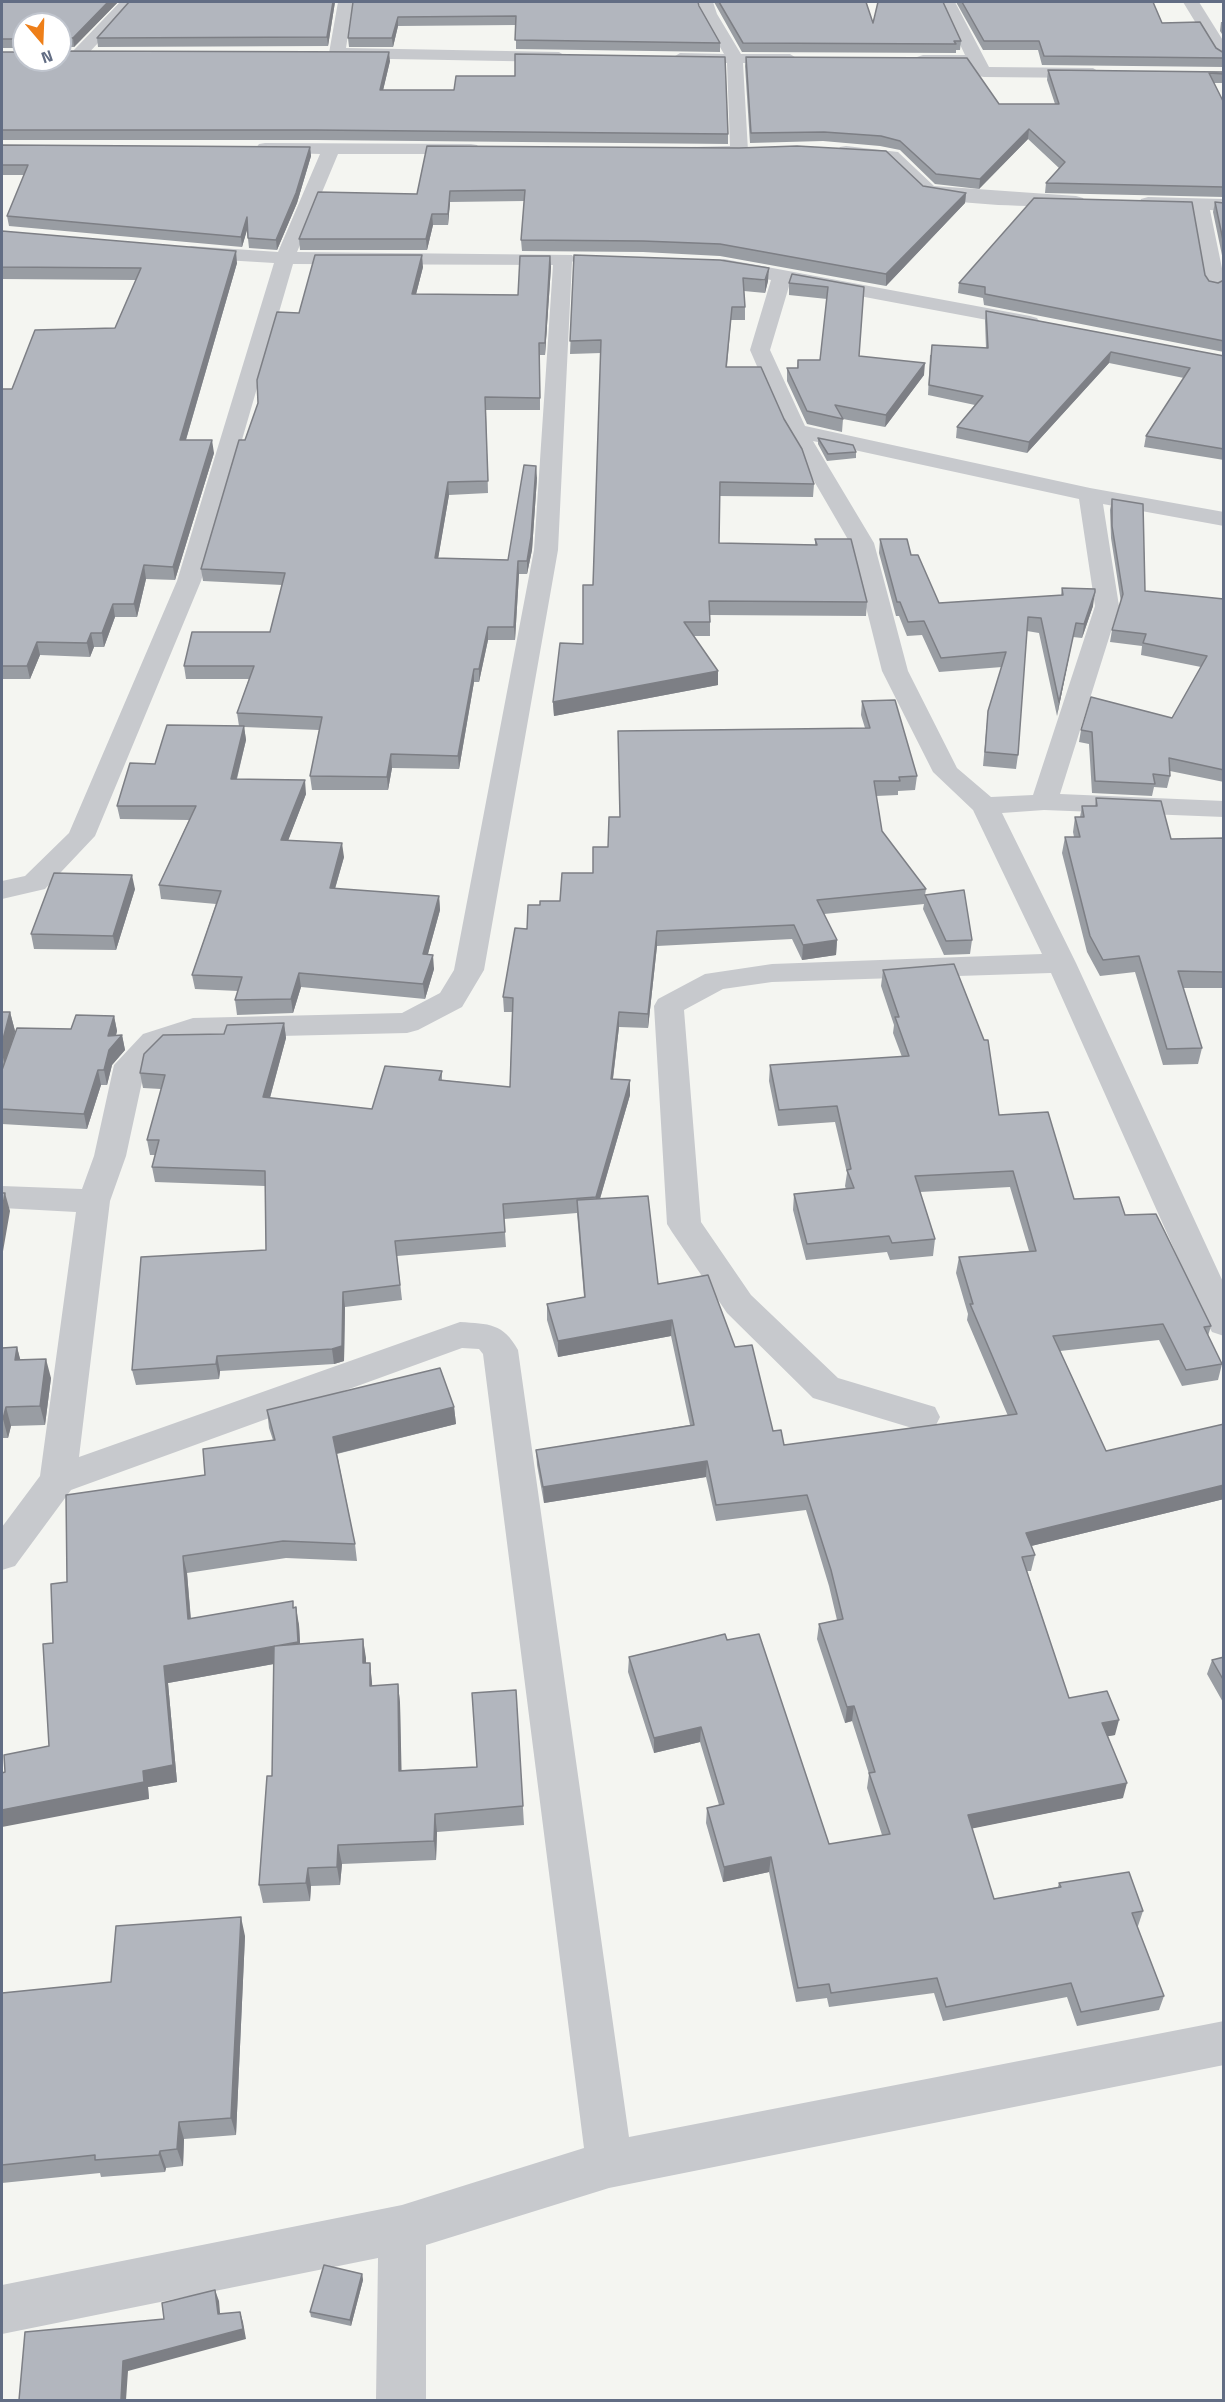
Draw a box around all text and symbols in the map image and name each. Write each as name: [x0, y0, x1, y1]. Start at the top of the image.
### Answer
north arrow: [12, 12, 72, 72]
text: N: [38, 44, 56, 70]

